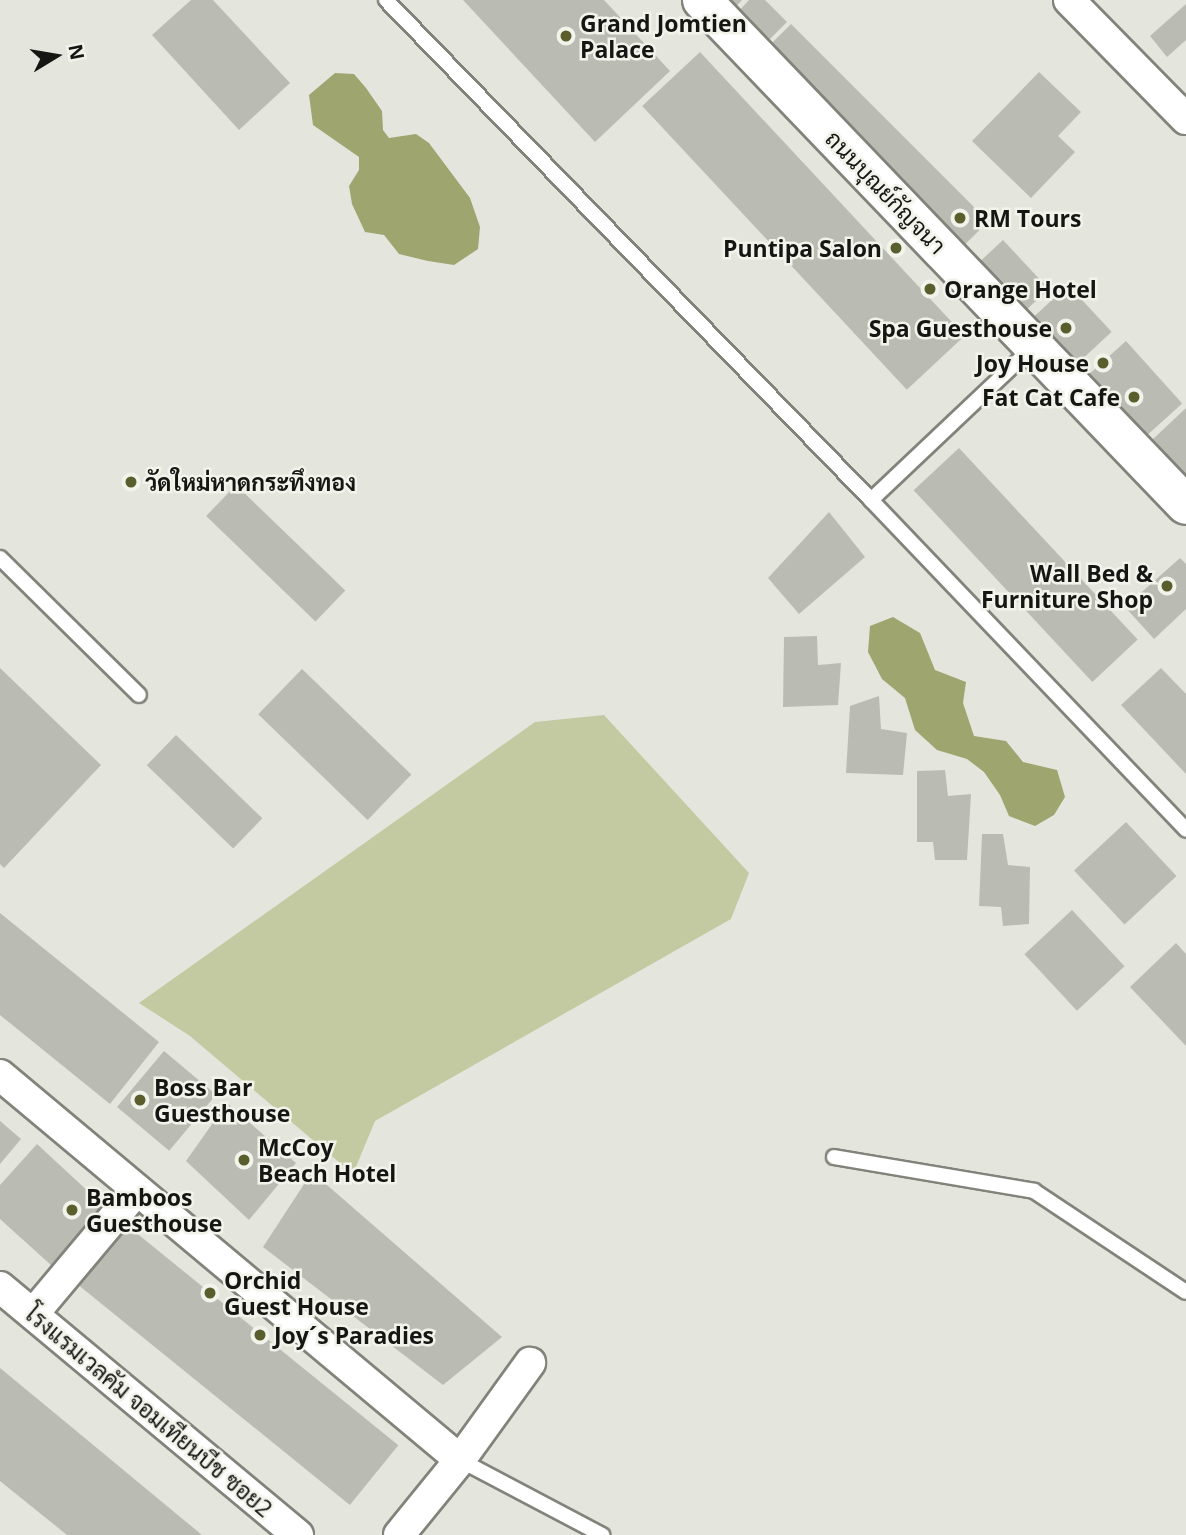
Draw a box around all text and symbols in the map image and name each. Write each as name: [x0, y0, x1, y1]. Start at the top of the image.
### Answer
place label: Grand Jomtien Palace: [580, 9, 747, 63]
north arrow: [21, 21, 91, 91]
marker: Grand Jomtien Palace: [558, 28, 574, 44]
text: N: [62, 42, 91, 62]
street label: ถนนบุณย์กัญจนา: [820, 125, 952, 259]
place label: RM Tours: [974, 204, 1081, 232]
marker: RM Tours: [952, 210, 968, 226]
place label: Puntipa Salon: [723, 234, 882, 262]
marker: Puntipa Salon: [888, 240, 904, 256]
place label: Orange Hotel: [944, 275, 1097, 303]
marker: Orange Hotel: [922, 281, 938, 297]
place label: Spa Guesthouse: [869, 314, 1052, 342]
marker: Spa Guesthouse: [1058, 320, 1074, 336]
place label: Joy House: [976, 349, 1089, 377]
marker: Joy House: [1095, 355, 1111, 371]
place label: Fat Cat Cafe: [982, 383, 1120, 411]
marker: Fat Cat Cafe: [1126, 389, 1142, 405]
place label: วัดใหม่หาดกระทึงทอง: [145, 468, 356, 496]
marker: วัดใหม่หาดกระทึงทอง: [123, 474, 139, 490]
place label: Wall Bed & Furniture Shop: [981, 559, 1153, 613]
marker: Wall Bed & Furniture Shop: [1159, 578, 1175, 594]
place label: Boss Bar Guesthouse: [154, 1073, 290, 1127]
marker: Boss Bar Guesthouse: [132, 1092, 148, 1108]
place label: McCoy Beach Hotel: [258, 1133, 396, 1187]
marker: McCoy Beach Hotel: [236, 1152, 252, 1168]
place label: Bamboos Guesthouse: [86, 1183, 222, 1237]
marker: Bamboos Guesthouse: [64, 1202, 80, 1218]
place label: Orchid Guest House: [224, 1266, 369, 1320]
marker: Orchid Guest House: [202, 1285, 218, 1301]
street label: โรงแรมเวลคัม จอมเทียนบีช ซอย2: [20, 1299, 278, 1523]
place label: Joy´s Paradies: [274, 1321, 434, 1349]
marker: Joy´s Paradies: [252, 1327, 268, 1343]

